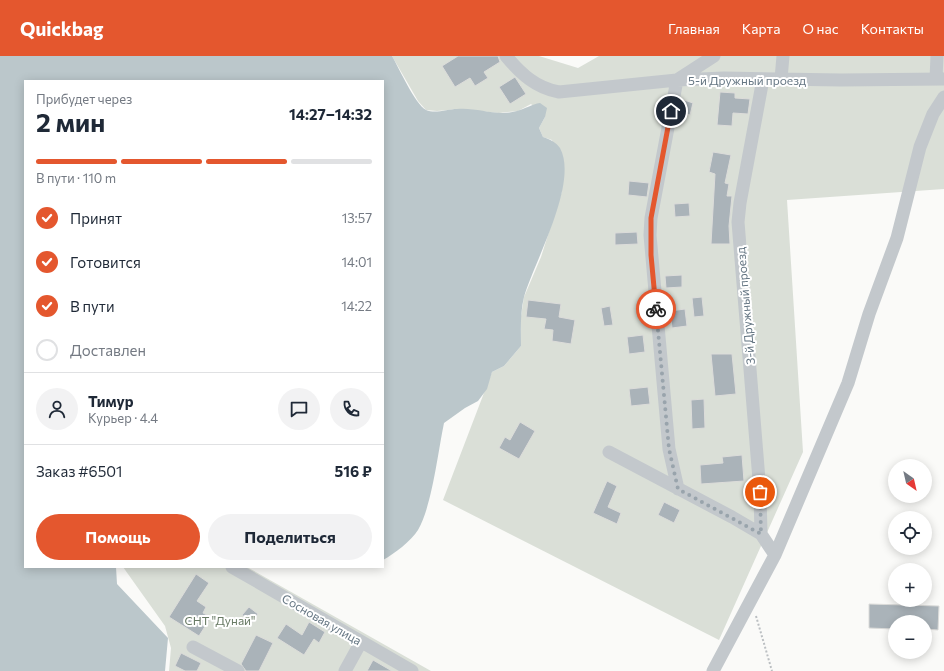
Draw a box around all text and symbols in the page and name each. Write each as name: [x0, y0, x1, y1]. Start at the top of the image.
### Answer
text: Quickbag: [20, 17, 103, 40]
text: Главная: [668, 20, 720, 37]
text: Карта: [742, 20, 780, 37]
text: О нас: [802, 20, 839, 37]
text: Контакты: [861, 20, 924, 37]
street label: 5-й Дружный проезд: [688, 73, 806, 87]
text: Прибудет через: [36, 91, 132, 107]
pin: [654, 94, 688, 128]
icon: home: [660, 100, 682, 122]
text: 14:27–14:32: [289, 105, 372, 123]
text: 2 мин: [36, 106, 105, 137]
text: В пути · 110 m: [36, 170, 116, 186]
icon: check: [36, 207, 58, 229]
text: Принят: [70, 209, 122, 227]
text: 13:57: [342, 210, 372, 226]
street label: 3-й Дружный проезд: [733, 247, 757, 365]
icon: check: [36, 251, 58, 273]
text: Готовится: [70, 253, 141, 271]
text: 14:01: [342, 254, 372, 270]
courier: [636, 289, 676, 329]
icon: check: [36, 295, 58, 317]
text: В пути: [70, 297, 115, 315]
text: 14:22: [341, 298, 372, 314]
icon: bike: [645, 298, 667, 320]
text: Доставлен: [70, 341, 146, 359]
button: person: [36, 388, 78, 430]
button: chat: [278, 388, 320, 430]
button: phone: [330, 388, 372, 430]
text: Тимур: [88, 392, 133, 410]
text: Курьер · 4.4: [88, 410, 158, 426]
north arrow: [888, 459, 932, 503]
map controls: [888, 459, 932, 659]
text: Заказ #6501: [36, 462, 122, 480]
text: 516 ₽: [334, 462, 372, 480]
pin: [743, 475, 777, 509]
icon: bag: [749, 481, 771, 503]
button: locate: [888, 511, 932, 555]
button: Помощь: [36, 514, 200, 560]
button: Поделиться: [208, 514, 372, 560]
button: +: [888, 563, 932, 607]
street label: Сосновая улица: [280, 591, 364, 647]
park label: СНТ "Дунай": [185, 613, 255, 627]
button: −: [888, 615, 932, 659]

